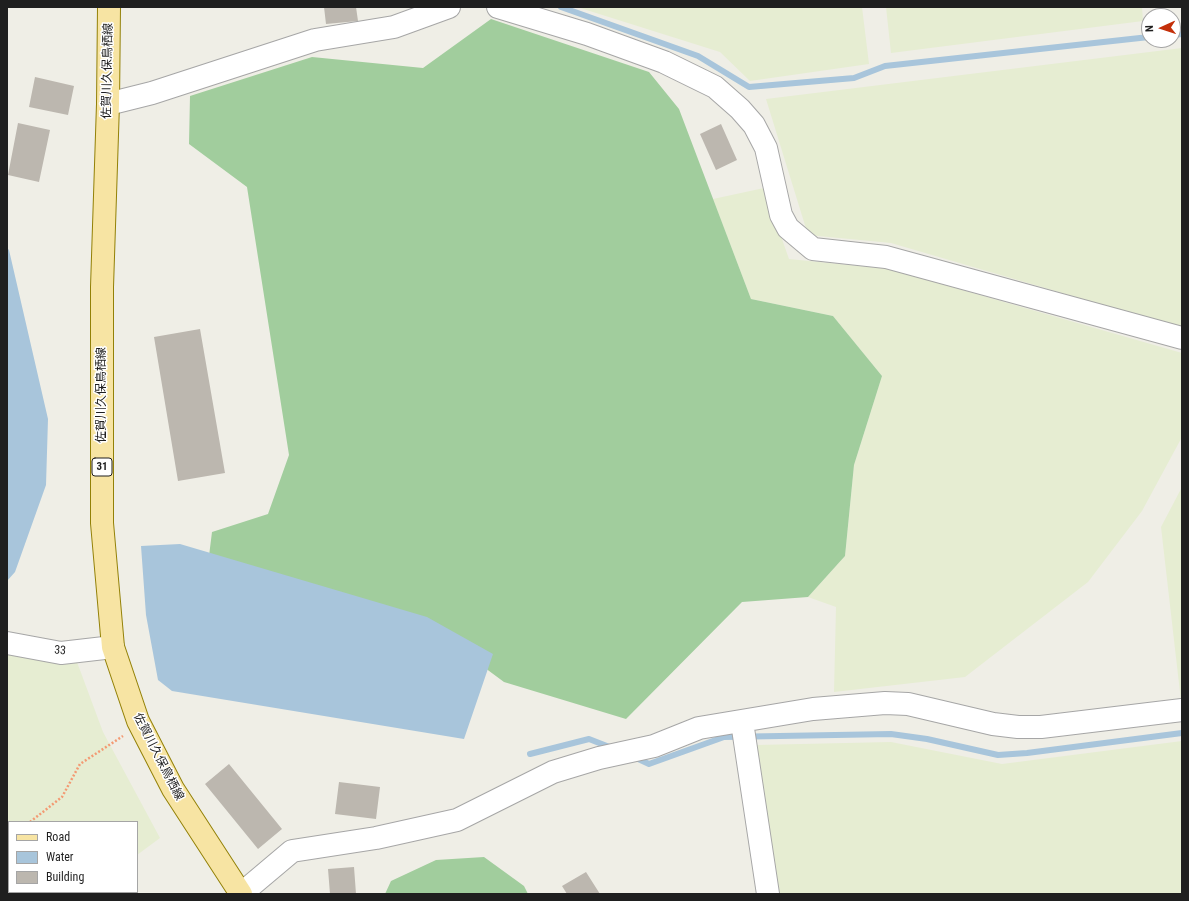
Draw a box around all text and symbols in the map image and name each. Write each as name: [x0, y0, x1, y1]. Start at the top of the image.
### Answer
north arrow: [1141, 8, 1181, 48]
street label: 佐賀川久保鳥栖線: [100, 23, 116, 119]
text: N: [1143, 25, 1156, 32]
street label: 佐賀川久保鳥栖線: [95, 347, 109, 443]
road number: 31: [92, 458, 112, 476]
street label: 33: [54, 643, 66, 659]
street label: 佐賀川久保鳥栖線: [130, 711, 186, 803]
legend: [8, 821, 138, 893]
text: Road: [46, 830, 70, 844]
text: Water: [46, 850, 74, 864]
text: Building: [46, 870, 84, 884]

